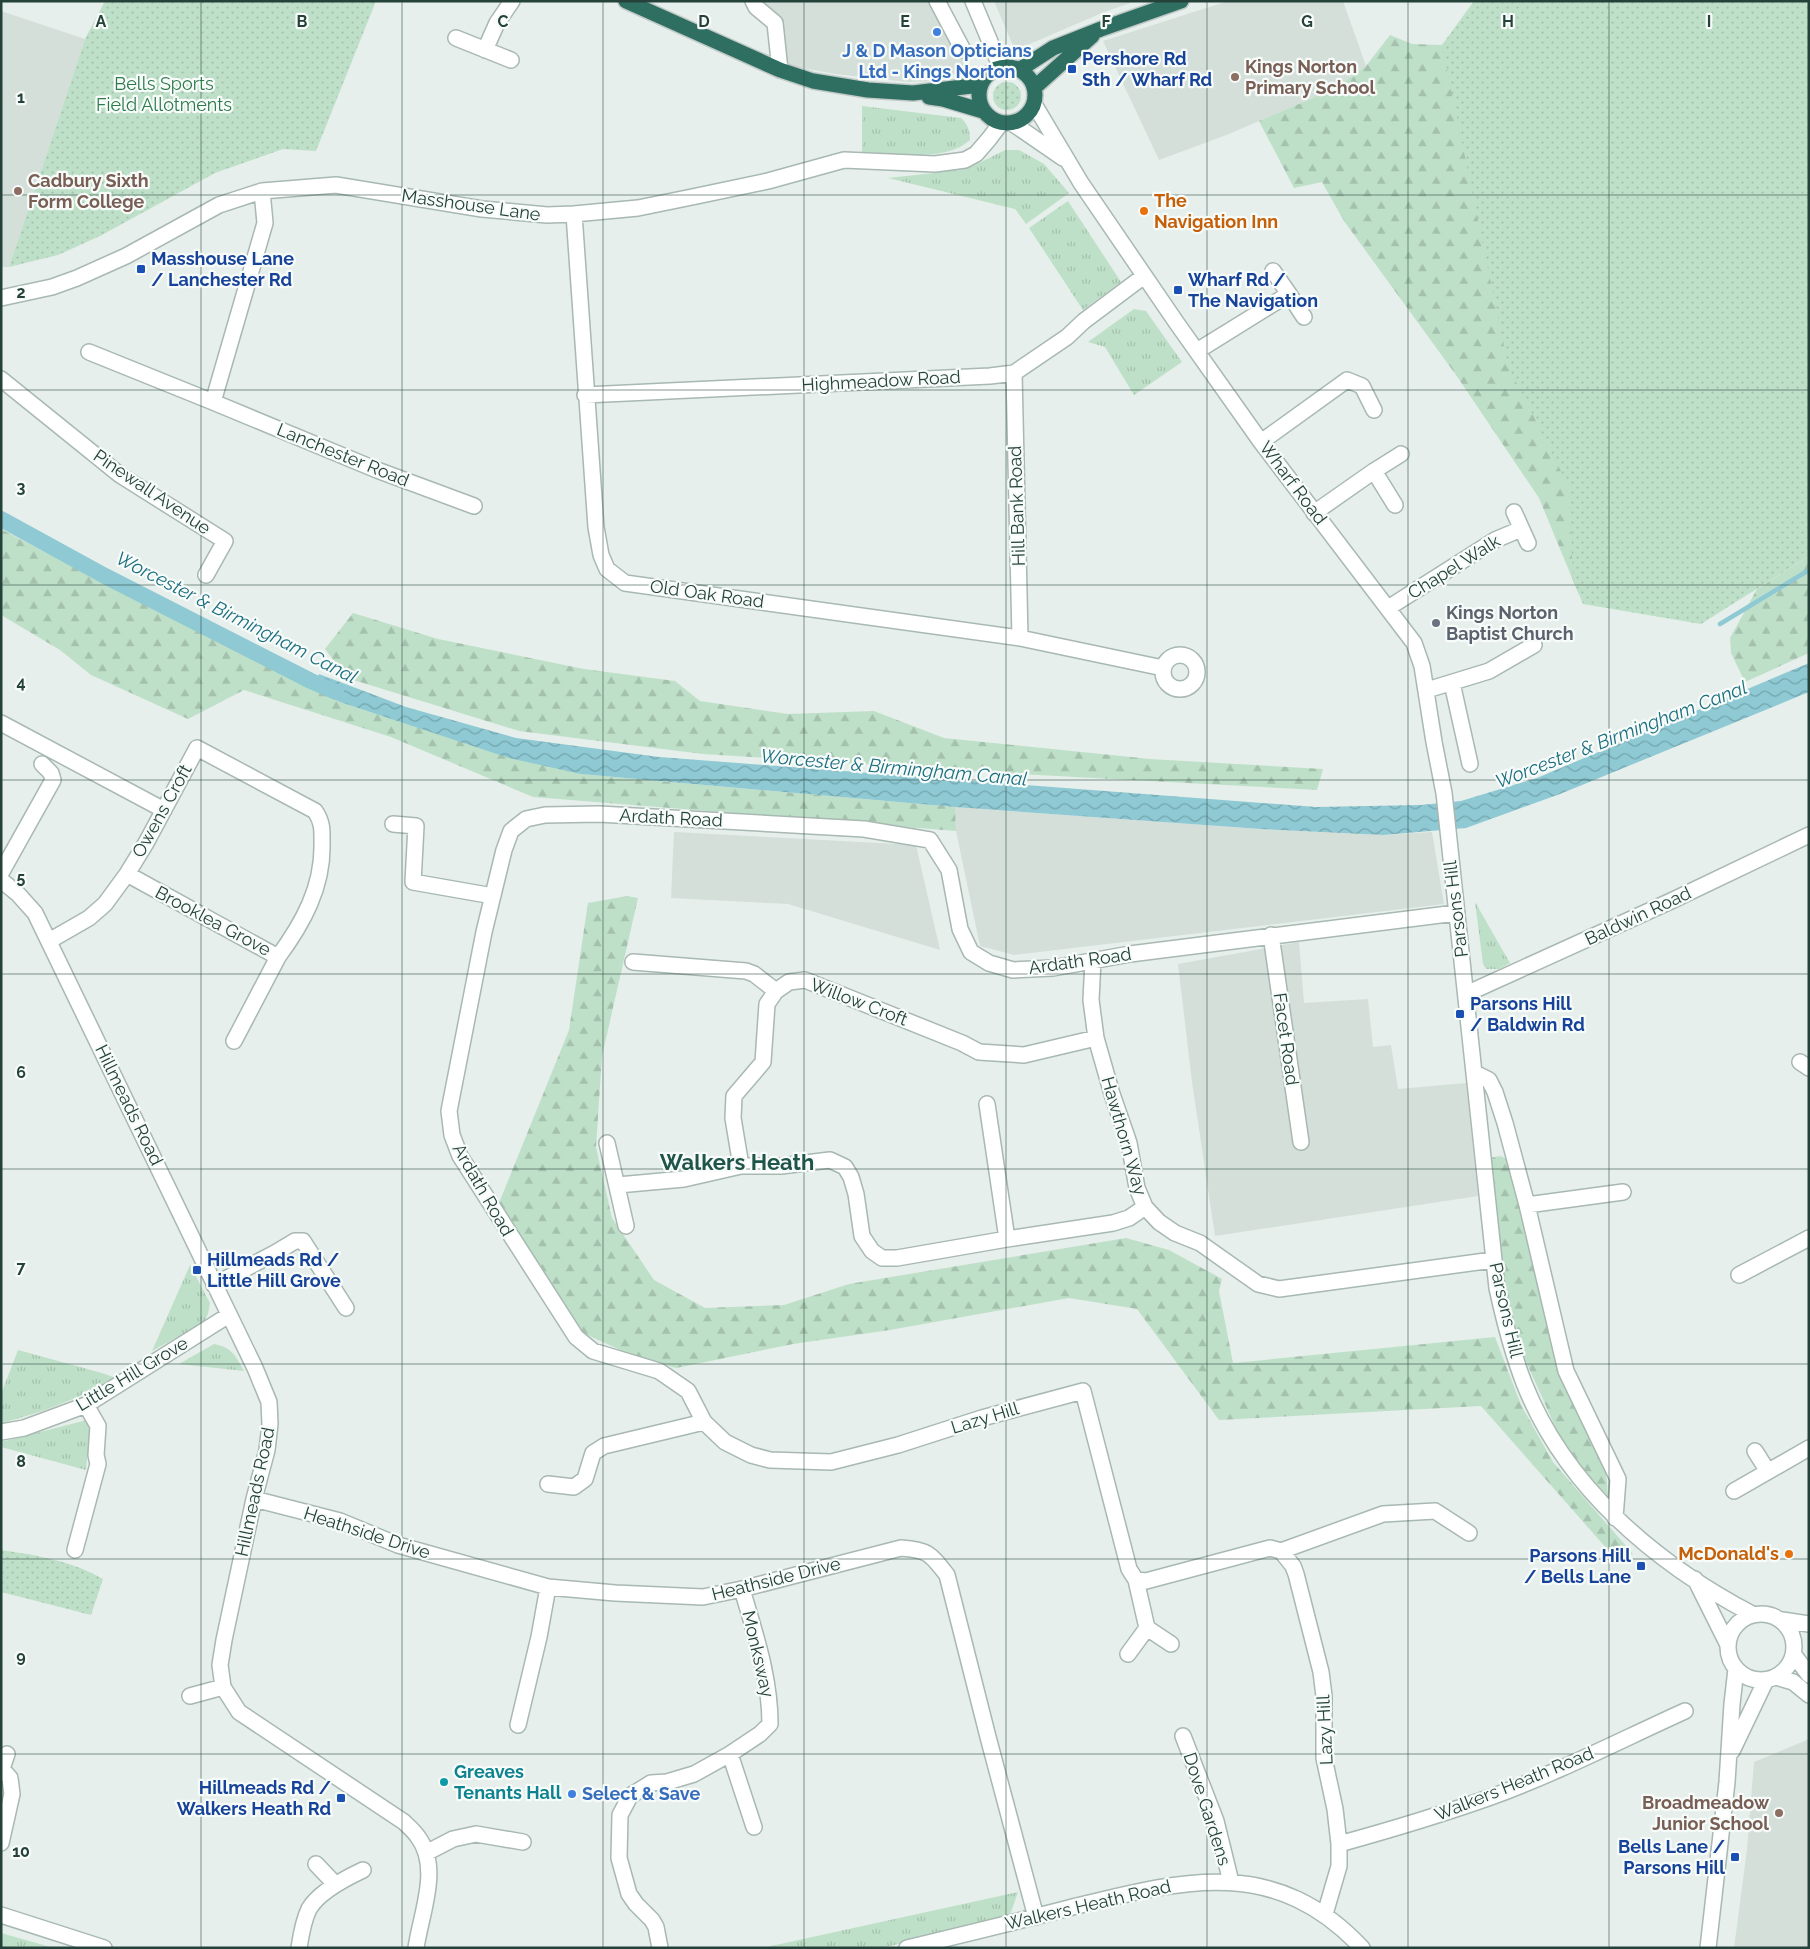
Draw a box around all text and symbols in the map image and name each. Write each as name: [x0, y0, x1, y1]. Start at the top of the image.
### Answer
text: A: [96, 12, 107, 31]
text: B: [297, 12, 308, 31]
text: C: [498, 12, 509, 31]
text: D: [698, 12, 710, 31]
text: E: [900, 12, 910, 31]
text: F: [1101, 12, 1111, 31]
text: G: [1301, 12, 1313, 31]
text: H: [1502, 12, 1514, 31]
text: I: [1707, 12, 1711, 31]
marker: J & D Mason Opticians Ltd - Kings Norton: [931, 26, 943, 38]
place label: J & D Mason Opticians Ltd - Kings Norton: [842, 40, 1032, 82]
place label: Pershore Rd Sth / Wharf Rd: [1082, 48, 1212, 90]
place label: Kings Norton Primary School: [1245, 56, 1375, 98]
marker: Pershore Rd Sth / Wharf Rd: [1066, 63, 1078, 75]
marker: Kings Norton Primary School: [1229, 71, 1241, 83]
park label: Bells Sports Field Allotments: [96, 73, 232, 115]
text: 1: [17, 88, 25, 107]
place label: Cadbury Sixth Form College: [28, 170, 149, 212]
street label: Masshouse Lane: [400, 184, 542, 225]
marker: Cadbury Sixth Form College: [12, 185, 24, 197]
place label: The Navigation Inn: [1154, 190, 1278, 232]
marker: The Navigation Inn: [1138, 205, 1150, 217]
place label: Masshouse Lane / Lanchester Rd: [151, 248, 294, 290]
marker: Masshouse Lane / Lanchester Rd: [135, 263, 147, 275]
place label: Wharf Rd / The Navigation: [1188, 269, 1318, 311]
text: 2: [16, 283, 26, 302]
marker: Wharf Rd / The Navigation: [1172, 284, 1184, 296]
street label: Highmeadow Road: [801, 366, 961, 395]
street label: Lanchester Road: [274, 418, 412, 491]
street label: Wharf Road: [1255, 437, 1332, 528]
street label: Pinewall Avenue: [90, 445, 215, 539]
street label: Hill Bank Road: [1004, 445, 1029, 567]
text: 3: [17, 478, 26, 497]
street label: Chapel Walk: [1404, 530, 1504, 603]
water label: Worcester & Birmingham Canal: [113, 546, 361, 688]
street label: Old Oak Road: [649, 575, 765, 612]
place label: Kings Norton Baptist Church: [1446, 602, 1574, 644]
marker: Kings Norton Baptist Church: [1430, 617, 1442, 629]
text: 4: [16, 673, 26, 692]
water label: Worcester & Birmingham Canal: [1492, 676, 1750, 792]
water label: Worcester & Birmingham Canal: [760, 744, 1028, 790]
street label: Owens Croft: [127, 761, 196, 861]
street label: Ardath Road: [619, 804, 723, 831]
street label: Parsons Hill: [1439, 859, 1472, 959]
text: 5: [17, 868, 26, 887]
street label: Brooklea Grove: [152, 881, 275, 960]
street label: Baldwin Road: [1581, 882, 1694, 949]
street label: Ardath Road: [1027, 943, 1133, 978]
street label: Willow Croft: [808, 973, 911, 1030]
street label: Facet Road: [1270, 991, 1303, 1087]
place label: Parsons Hill / Baldwin Rd: [1470, 993, 1585, 1035]
marker: Parsons Hill / Baldwin Rd: [1454, 1008, 1466, 1020]
street label: Hillmeads Road: [91, 1041, 168, 1169]
text: 6: [16, 1063, 26, 1082]
street label: Hawthorn Way: [1098, 1074, 1152, 1198]
street label: Ardath Road: [448, 1140, 518, 1240]
district label: Walkers Heath: [660, 1149, 814, 1175]
place label: Hillmeads Rd / Little Hill Grove: [207, 1249, 341, 1291]
text: 7: [17, 1258, 26, 1277]
street label: Parsons Hill: [1485, 1260, 1528, 1360]
marker: Hillmeads Rd / Little Hill Grove: [191, 1264, 203, 1276]
street label: Little Hill Grove: [72, 1332, 192, 1415]
street label: Lazy Hill: [948, 1397, 1021, 1438]
street label: Hillmeads Road: [231, 1425, 278, 1558]
text: 8: [16, 1452, 26, 1471]
street label: Heathside Drive: [301, 1502, 434, 1563]
place label: McDonald's: [1678, 1543, 1779, 1564]
place label: Parsons Hill / Bells Lane: [1524, 1545, 1631, 1587]
marker: McDonald's: [1783, 1548, 1795, 1560]
street label: Heathside Drive: [709, 1552, 843, 1605]
marker: Parsons Hill / Bells Lane: [1635, 1560, 1647, 1572]
street label: Monksway: [738, 1608, 779, 1700]
text: 9: [16, 1647, 26, 1666]
street label: Lazy Hill: [1312, 1694, 1337, 1766]
street label: Walkers Heath Road: [1431, 1742, 1596, 1825]
street label: Dove Gardens: [1179, 1750, 1236, 1868]
place label: Greaves Tenants Hall: [454, 1761, 562, 1803]
marker: Greaves Tenants Hall: [438, 1776, 450, 1788]
place label: Hillmeads Rd / Walkers Heath Rd: [177, 1777, 331, 1819]
place label: Select & Save: [582, 1783, 700, 1804]
marker: Select & Save: [566, 1788, 578, 1800]
marker: Hillmeads Rd / Walkers Heath Rd: [335, 1792, 347, 1804]
place label: Broadmeadow Junior School: [1642, 1792, 1770, 1834]
marker: Broadmeadow Junior School: [1773, 1807, 1785, 1819]
place label: Bells Lane / Parsons Hill: [1618, 1836, 1725, 1878]
text: 10: [12, 1842, 30, 1861]
marker: Bells Lane / Parsons Hill: [1729, 1851, 1741, 1863]
street label: Walkers Heath Road: [1003, 1875, 1173, 1934]

